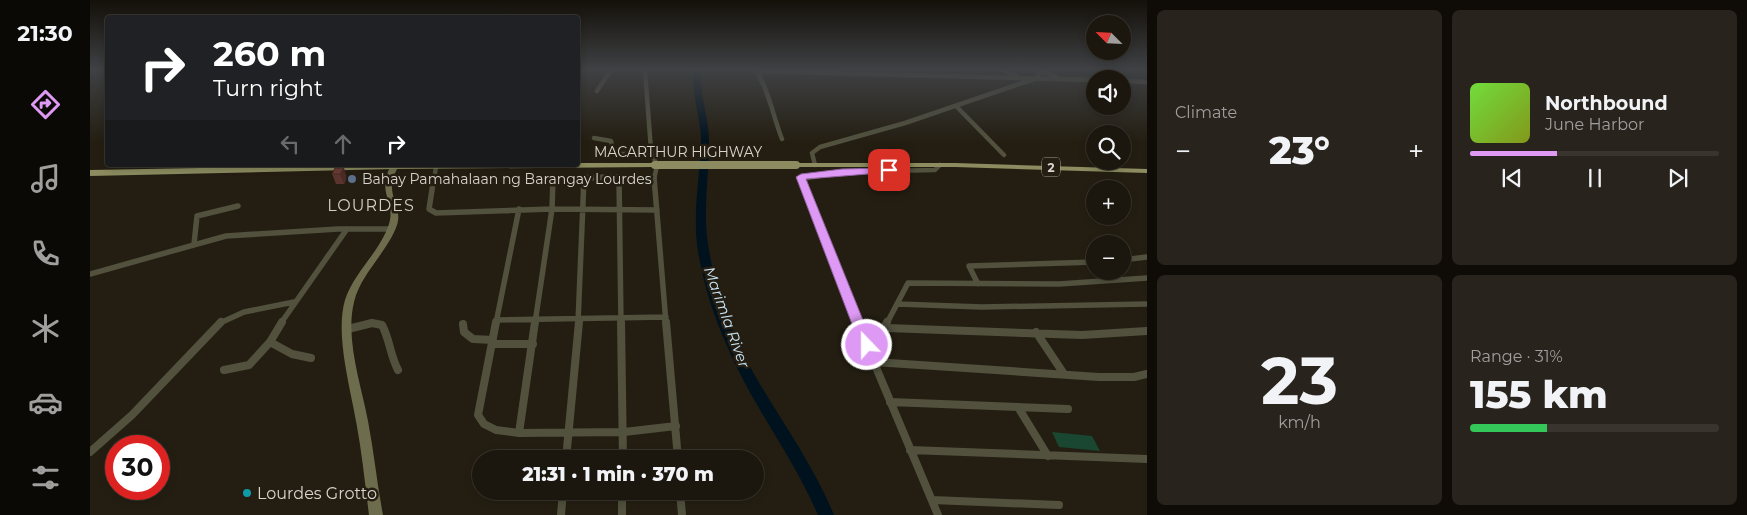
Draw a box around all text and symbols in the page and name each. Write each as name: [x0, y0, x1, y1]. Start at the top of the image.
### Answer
north arrow: [1086, 15, 1131, 60]
map controls: [1086, 15, 1131, 280]
text: 21:30: [17, 20, 73, 47]
text: 260 m: [213, 32, 326, 75]
icon: right: [130, 35, 195, 100]
button: sound: [1086, 70, 1131, 115]
text: Turn right: [213, 75, 323, 102]
icon: directions: [28, 87, 63, 122]
text: Northbound: [1545, 92, 1668, 115]
text: Climate: [1175, 103, 1237, 122]
text: June Harbor: [1545, 115, 1644, 134]
button: search: [1086, 125, 1131, 170]
text: 23°: [1269, 127, 1330, 174]
icon: left: [276, 130, 304, 158]
icon: ahead: [329, 130, 357, 158]
icon: right: [382, 130, 410, 158]
text: −: [1175, 134, 1191, 168]
text: +: [1408, 134, 1424, 168]
street label: MACARTHUR HIGHWAY: [594, 143, 762, 161]
pin: [868, 149, 910, 191]
icon: arrive: [875, 156, 903, 184]
road number: 2: [1042, 158, 1060, 176]
icon: music: [28, 161, 63, 196]
icon: previous: [1498, 164, 1526, 192]
icon: pause: [1581, 164, 1609, 192]
icon: next: [1664, 164, 1692, 192]
place label: Bahay Pamahalaan ng Barangay Lourdes: [362, 170, 652, 188]
marker: Bahay Pamahalaan ng Barangay Lourdes: [346, 173, 358, 185]
button: +: [1086, 180, 1131, 225]
district label: LOURDES: [327, 196, 415, 215]
button: −: [1086, 235, 1131, 280]
icon: phone: [28, 236, 63, 271]
water label: Marimla River: [700, 264, 754, 371]
icon: climate: [28, 311, 63, 346]
position arrow: [840, 318, 892, 370]
text: 23: [1261, 341, 1338, 420]
text: Range · 31%: [1470, 347, 1563, 366]
text: 155 km: [1470, 371, 1608, 418]
icon: car: [28, 385, 63, 420]
text: km/h: [1278, 413, 1321, 432]
speed limit sign: 30: [105, 435, 170, 500]
icon: filters: [28, 460, 63, 495]
text: 21:31 · 1 min · 370 m: [522, 463, 714, 486]
place label: Lourdes Grotto: [257, 484, 377, 503]
marker: Lourdes Grotto: [241, 487, 253, 499]

